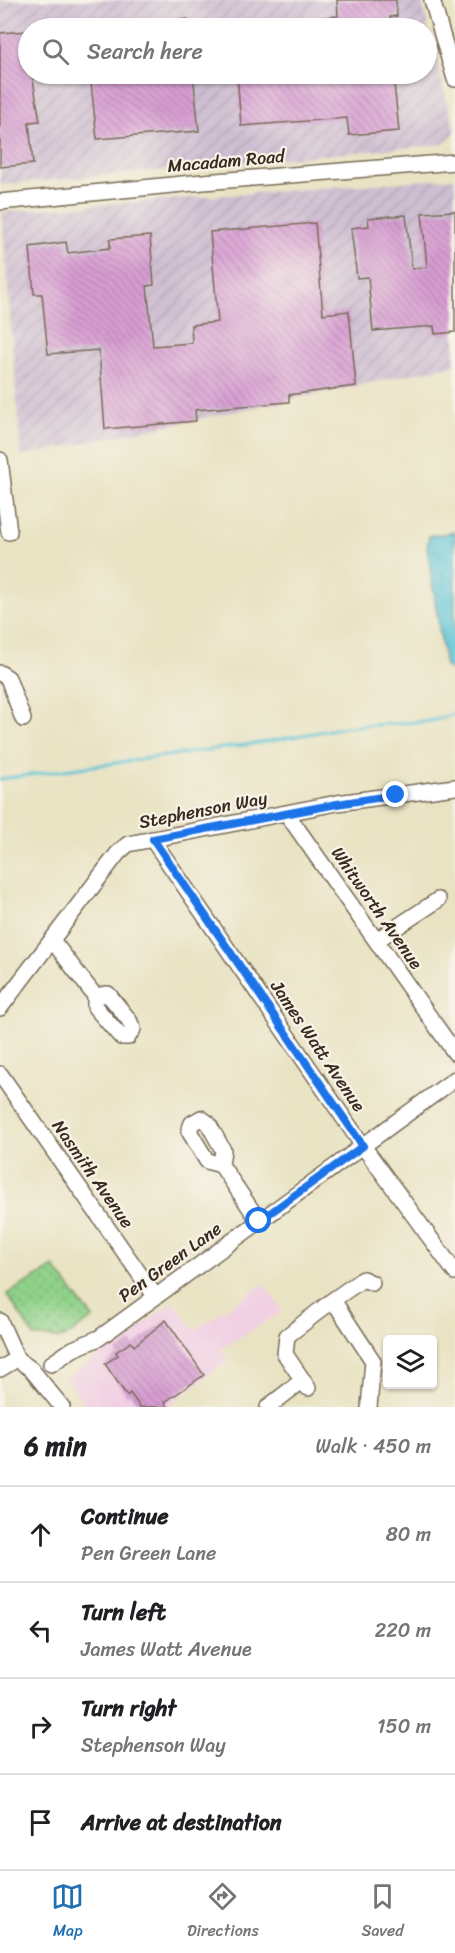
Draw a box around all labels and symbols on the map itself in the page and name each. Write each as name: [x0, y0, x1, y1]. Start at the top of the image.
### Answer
street label: Macadam Road: [166, 140, 287, 182]
route end: [382, 781, 408, 807]
street label: Stephenson Way: [136, 782, 271, 838]
street label: Whitworth Avenue: [322, 840, 432, 977]
street label: James Watt Avenue: [261, 973, 374, 1119]
street label: Nasmith Avenue: [43, 1113, 143, 1235]
route start: [245, 1207, 271, 1233]
street label: Pen Green Lane: [111, 1213, 229, 1311]

